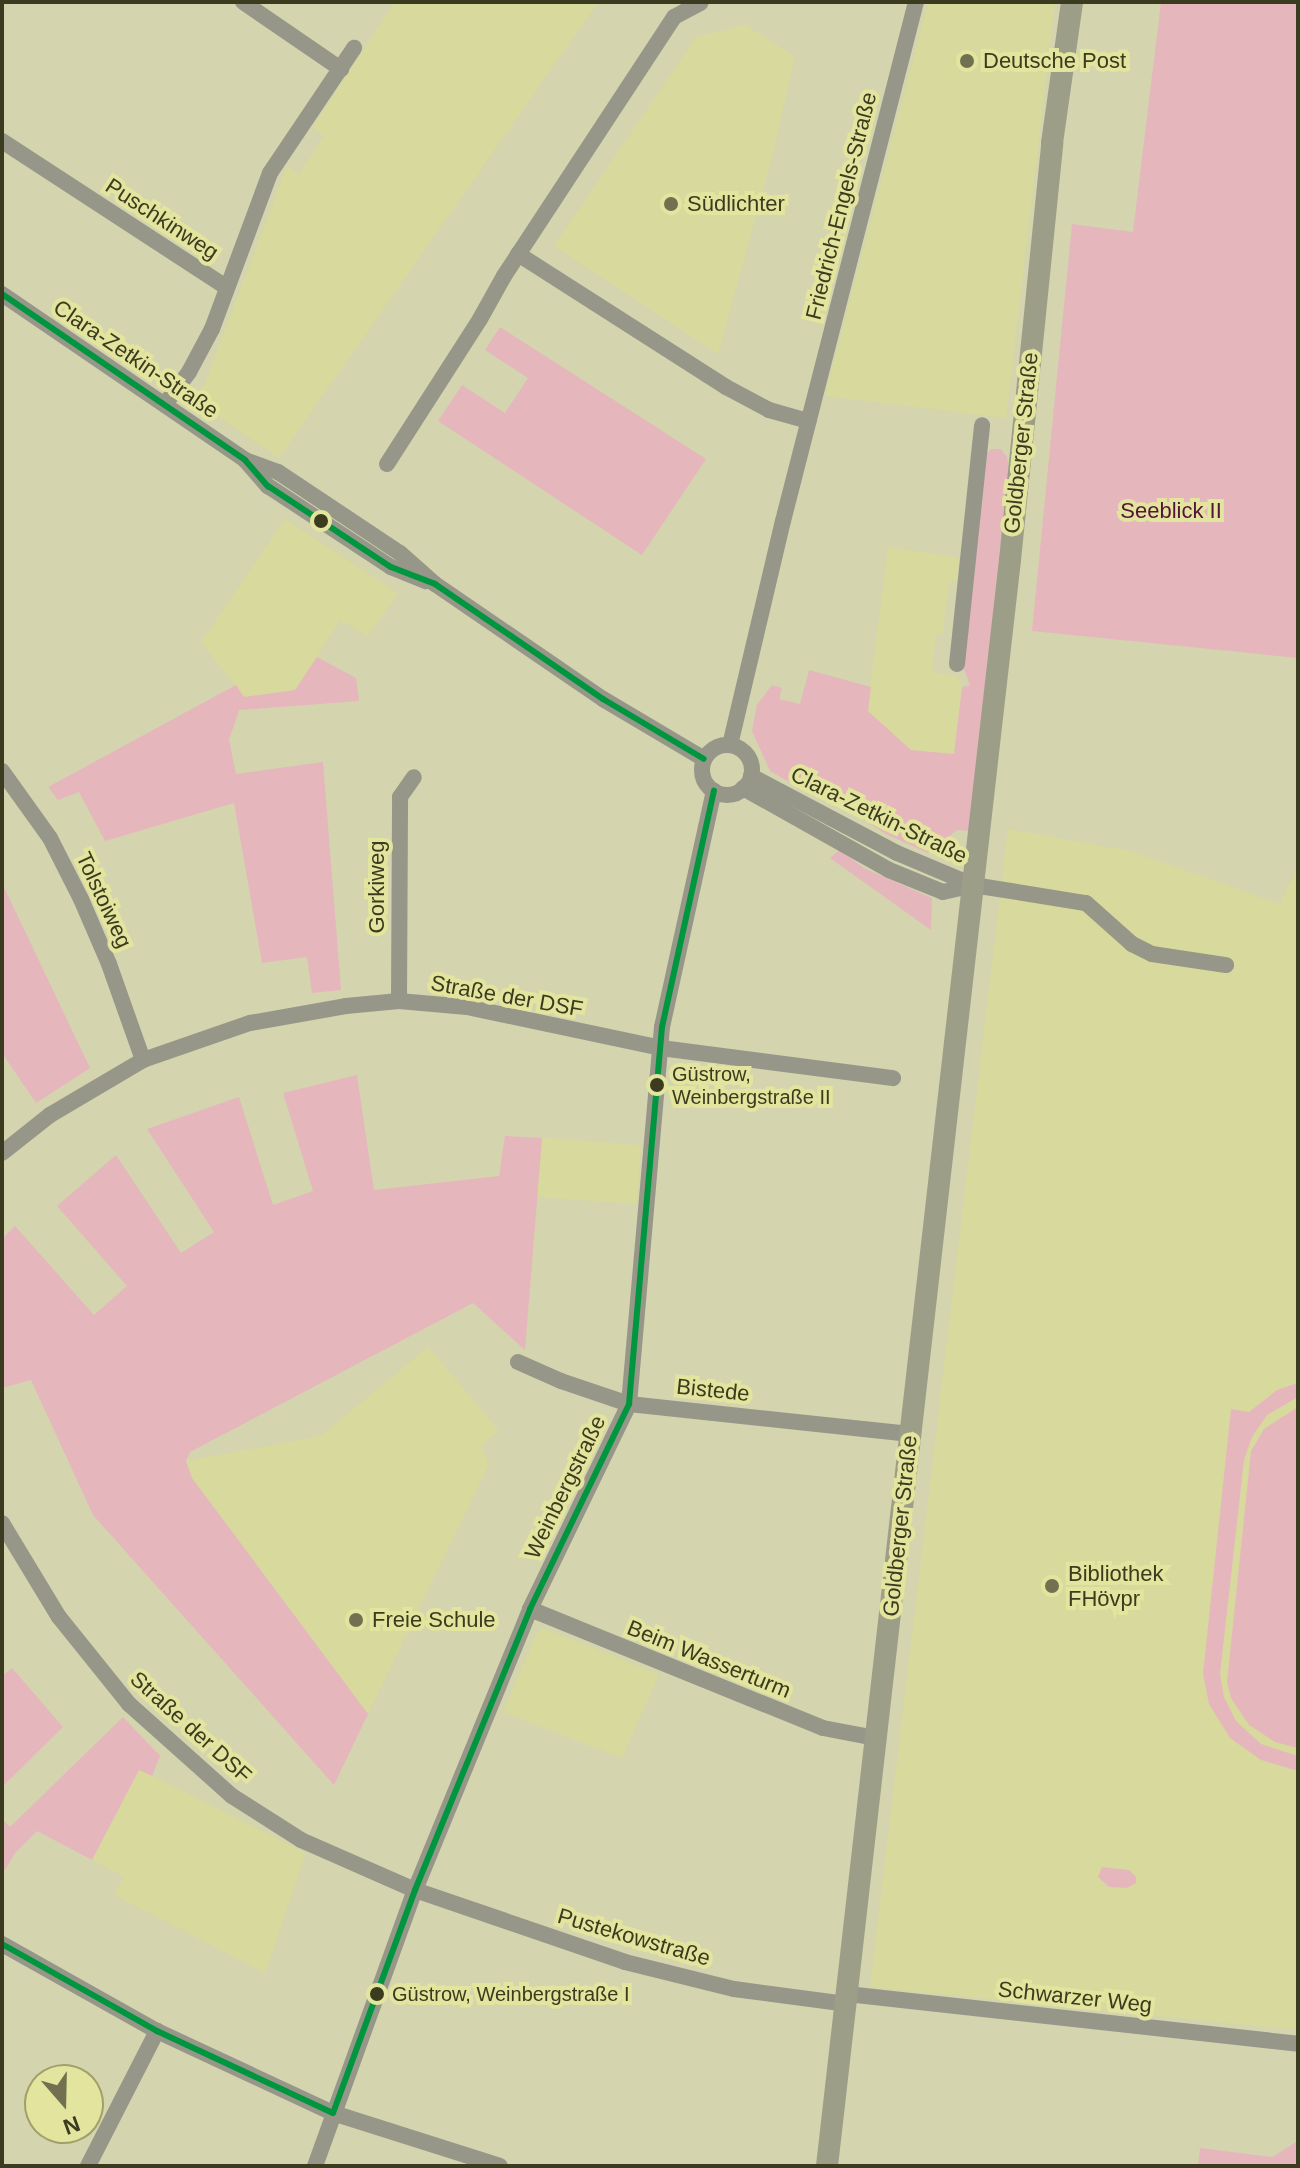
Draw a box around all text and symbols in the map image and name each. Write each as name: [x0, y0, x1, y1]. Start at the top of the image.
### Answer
place label: Deutsche Post: [983, 48, 1126, 74]
marker: Deutsche Post: [958, 52, 976, 70]
street label: Friedrich-Engels-Straße: [800, 90, 882, 322]
street label: Puschkinweg: [100, 173, 224, 265]
place label: Südlichter: [687, 191, 785, 217]
marker: Südlichter: [662, 195, 680, 213]
street label: Clara-Zetkin-Straße: [49, 294, 223, 424]
street label: Goldberger Straße: [998, 351, 1044, 535]
park label: Seeblick II: [1120, 498, 1222, 524]
unlabelled marker: [313, 513, 329, 529]
street label: Clara-Zetkin-Straße: [786, 761, 972, 869]
street label: Gorkiweg: [364, 841, 390, 933]
street label: Tolstoiweg: [70, 848, 138, 952]
street label: Straße der DSF: [429, 970, 585, 1022]
place label: Güstrow, Weinbergstraße II: [672, 1062, 831, 1109]
marker: Güstrow, Weinbergstraße II: [649, 1077, 665, 1093]
street label: Bistede: [675, 1373, 751, 1407]
street label: Weinbergstraße: [519, 1411, 611, 1563]
street label: Goldberger Straße: [877, 1434, 923, 1618]
place label: Bibliothek FHövpr: [1068, 1560, 1163, 1612]
marker: Bibliothek FHövpr: [1043, 1577, 1061, 1595]
place label: Freie Schule: [372, 1607, 496, 1633]
marker: Freie Schule: [347, 1611, 365, 1629]
street label: Beim Wasserturm: [623, 1614, 795, 1704]
street label: Straße der DSF: [125, 1666, 257, 1788]
street label: Pustekowstraße: [555, 1903, 713, 1971]
street label: Schwarzer Weg: [997, 1976, 1153, 2018]
place label: Güstrow, Weinbergstraße I: [392, 1982, 630, 2006]
marker: Güstrow, Weinbergstraße I: [369, 1986, 385, 2002]
north arrow: [24, 2064, 104, 2144]
text: N: [60, 2111, 83, 2140]

